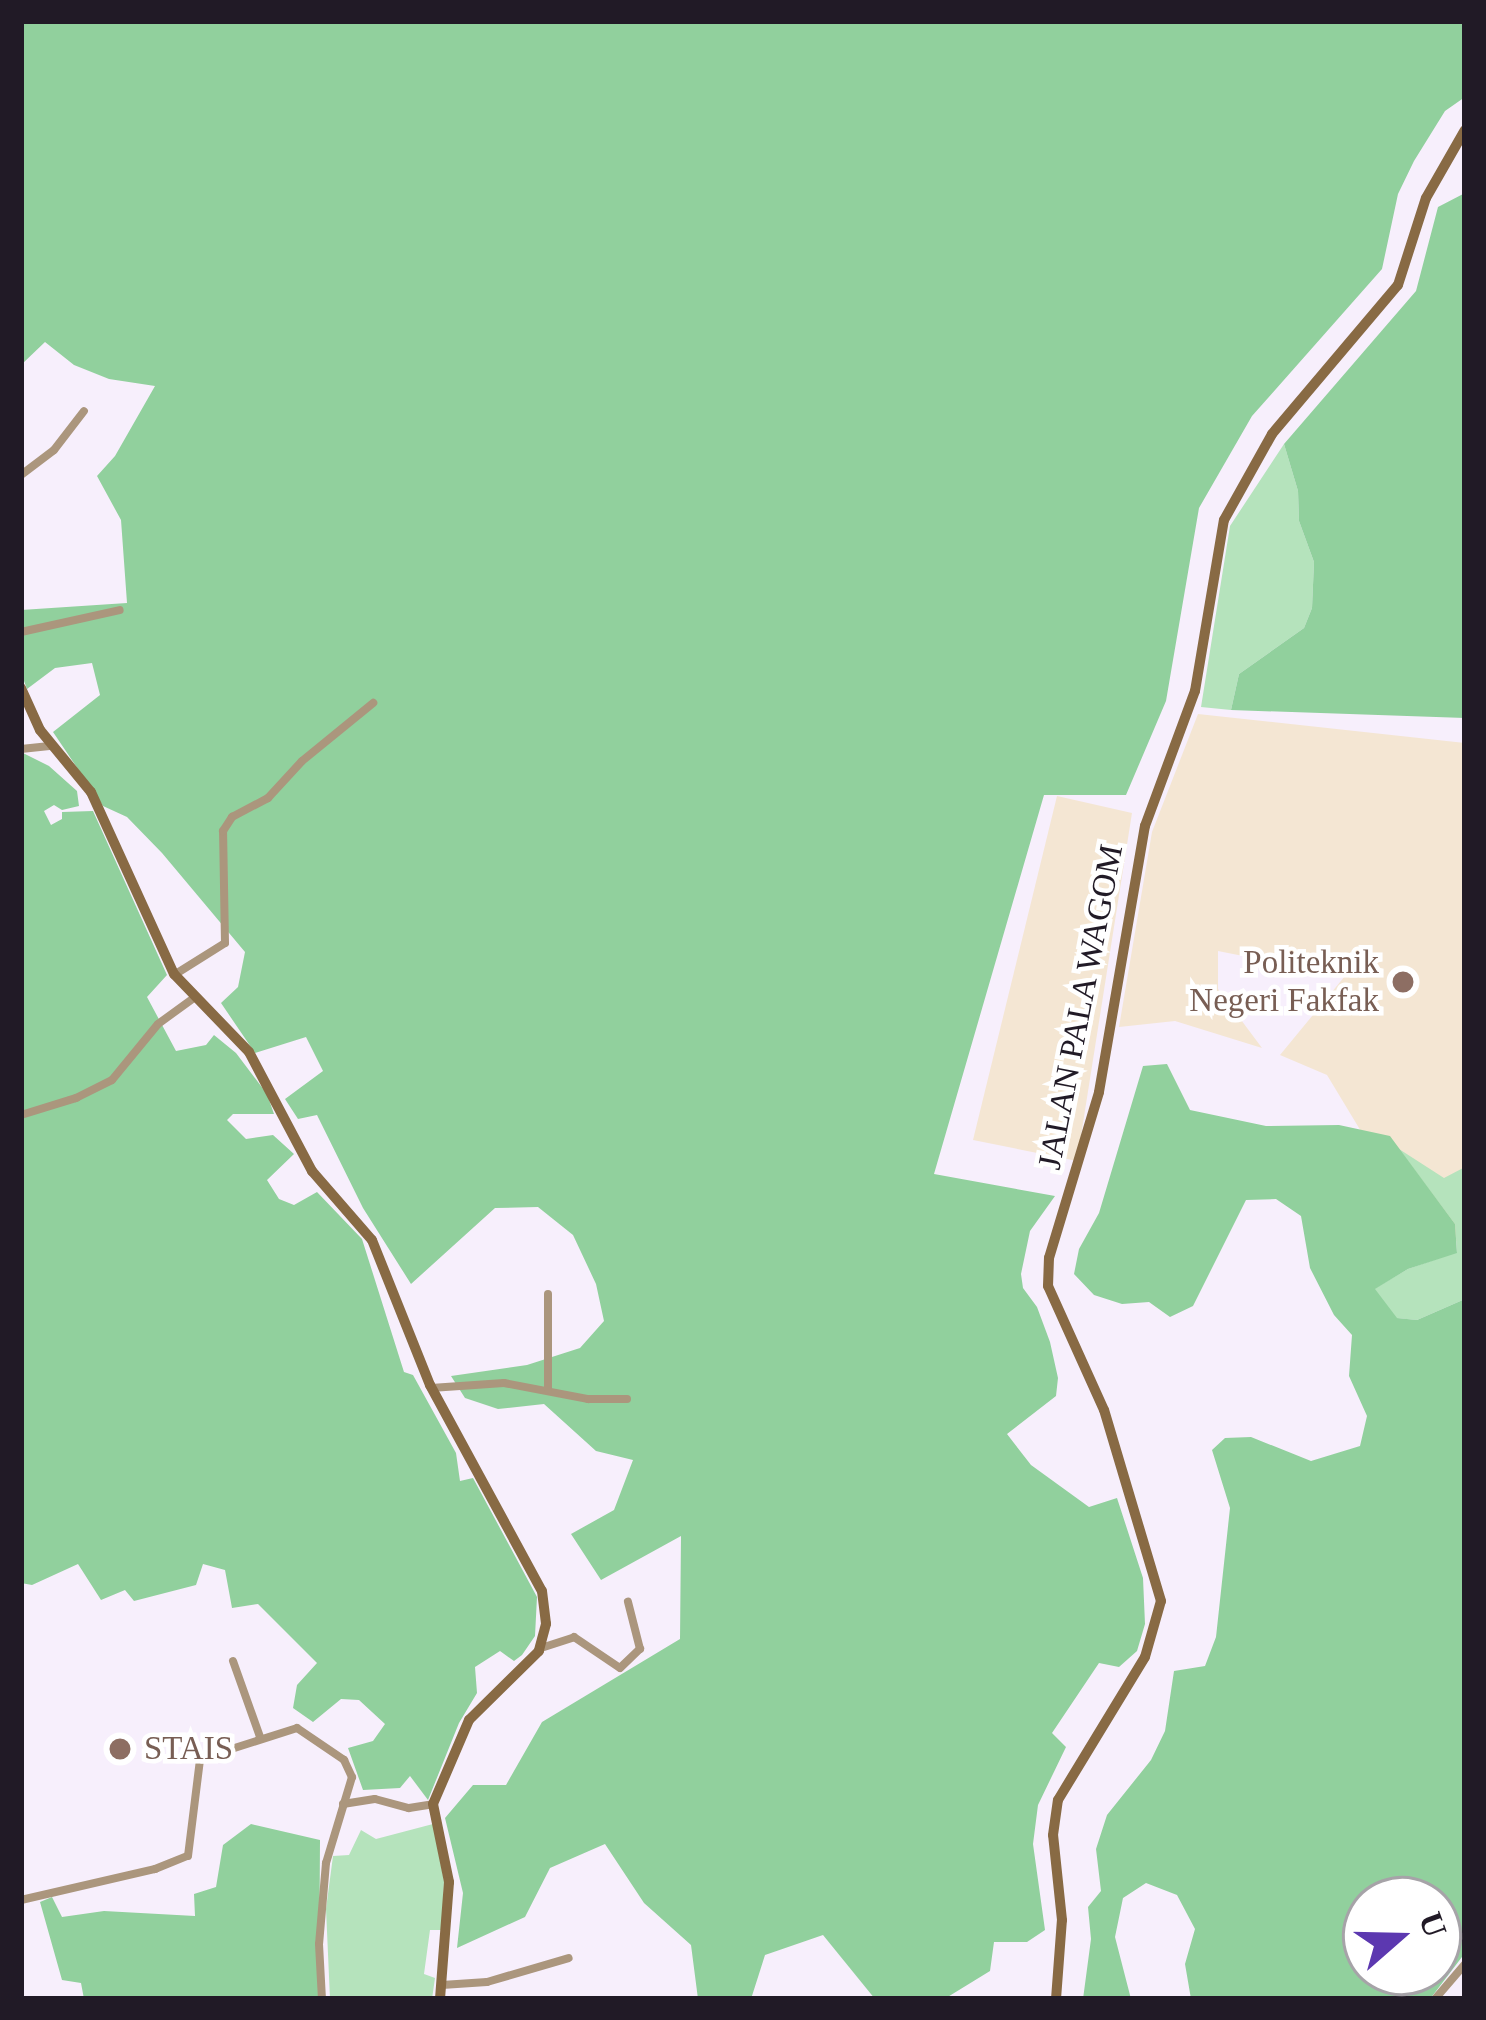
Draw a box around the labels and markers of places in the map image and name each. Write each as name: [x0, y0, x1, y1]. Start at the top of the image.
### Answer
place label: Politeknik Negeri Fakfak: [1189, 943, 1379, 1021]
marker: Politeknik Negeri Fakfak: [1390, 969, 1416, 995]
place label: STAIS: [144, 1729, 233, 1769]
marker: STAIS: [107, 1736, 133, 1762]

